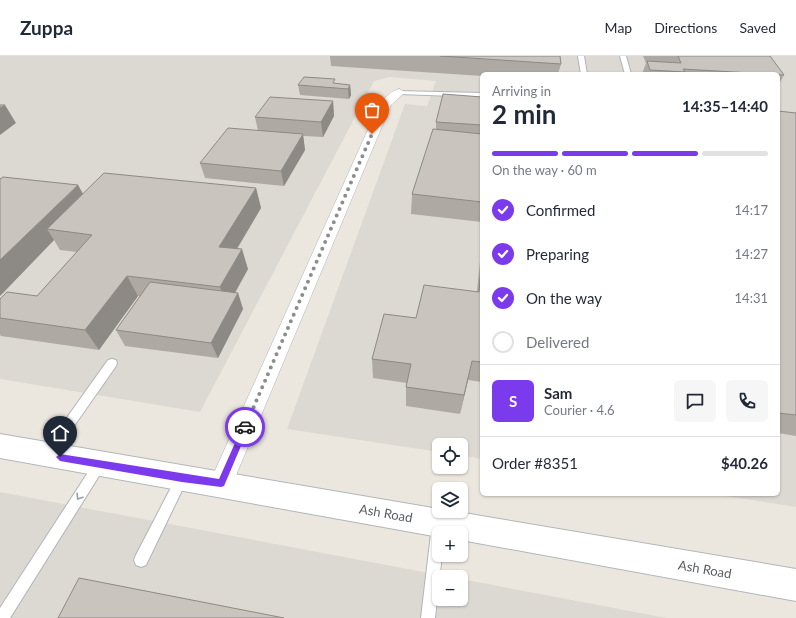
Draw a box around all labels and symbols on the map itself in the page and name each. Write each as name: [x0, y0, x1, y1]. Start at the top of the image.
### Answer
pin: [355, 93, 389, 134]
courier: [225, 407, 265, 447]
pin: [43, 416, 77, 457]
one-way arrow: [76, 493, 84, 500]
street label: Ash Road: [358, 500, 414, 526]
street label: Ash Road: [677, 556, 733, 582]

